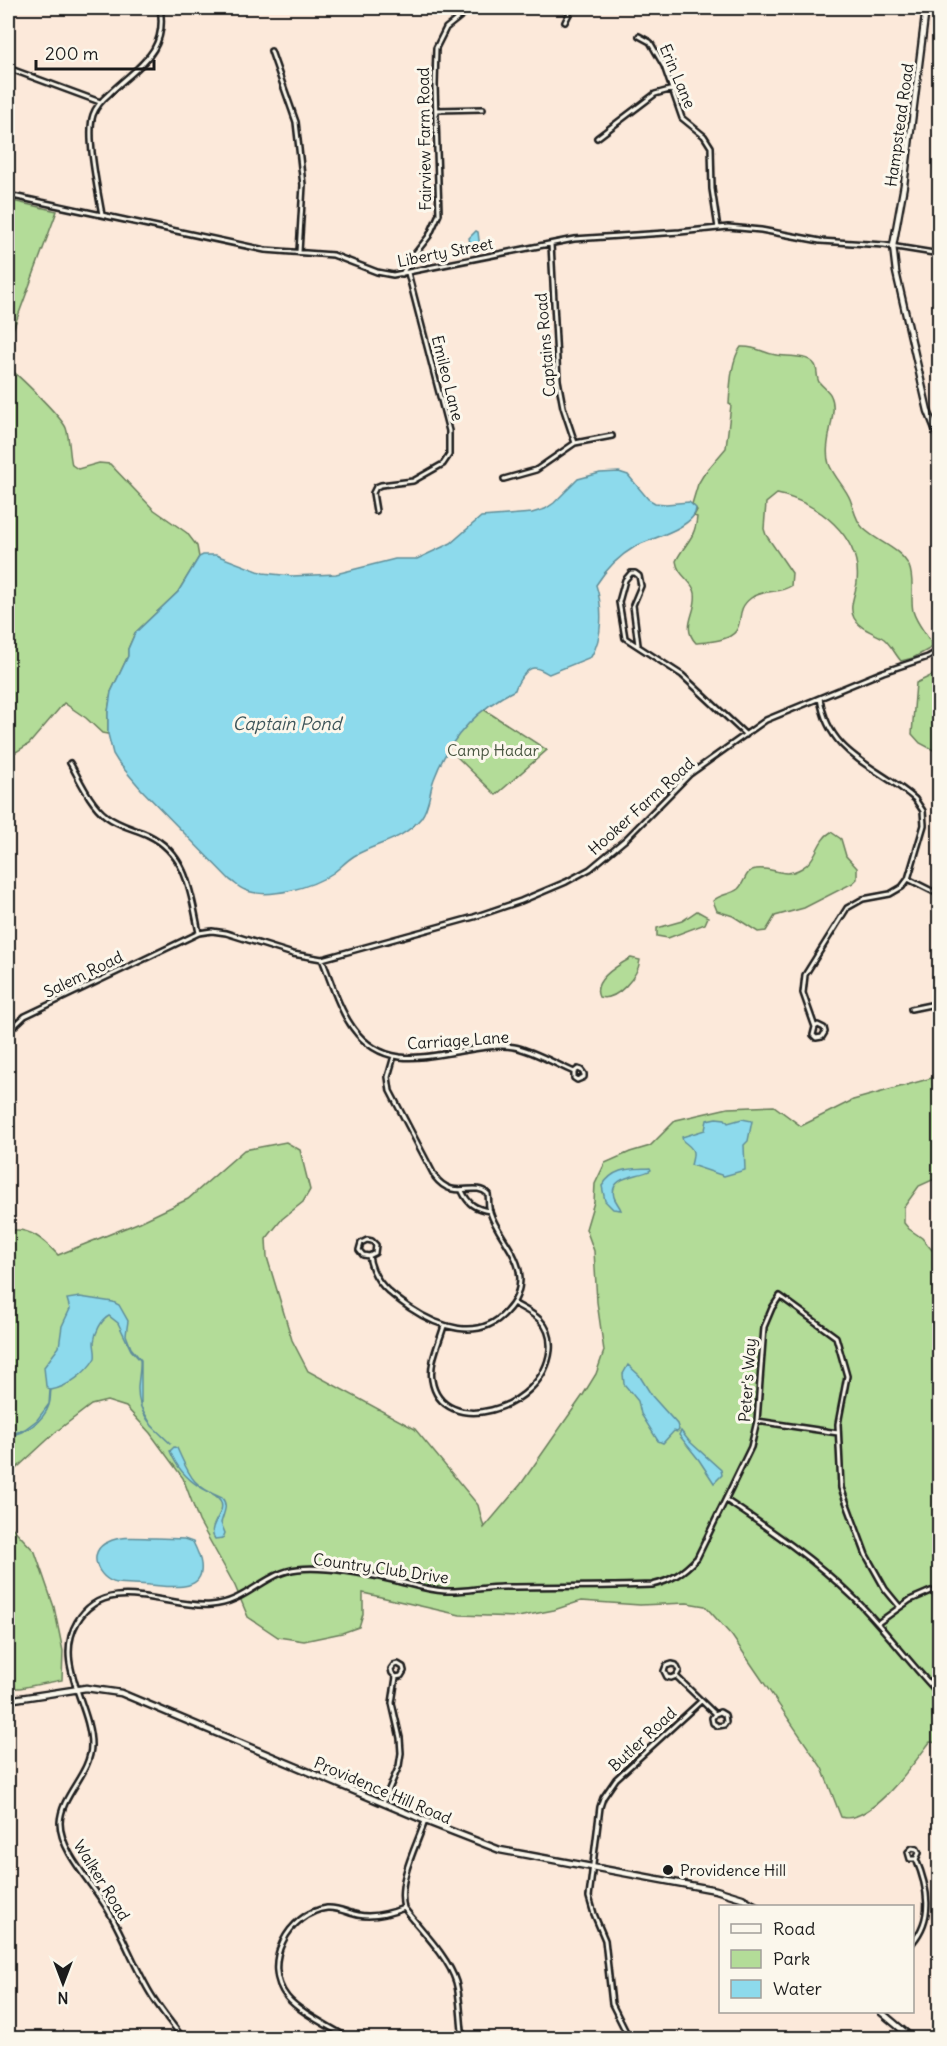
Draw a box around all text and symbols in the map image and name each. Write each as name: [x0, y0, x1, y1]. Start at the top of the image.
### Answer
scale bar: [36, 33, 154, 71]
street label: Erin Lane: [655, 41, 701, 111]
text: 200 m: [45, 42, 99, 65]
street label: Hampstead Road: [880, 62, 918, 188]
street label: Fairview Farm Road: [413, 67, 435, 211]
street label: Liberty Street: [395, 233, 495, 271]
street label: Captains Road: [530, 292, 560, 398]
street label: Emileo Lane: [428, 333, 468, 423]
water label: Captain Pond: [233, 712, 344, 735]
park label: Camp Hadar: [447, 740, 540, 760]
street label: Hooker Farm Road: [584, 753, 698, 859]
street label: Salem Road: [40, 946, 126, 1002]
street label: Carriage Lane: [406, 1026, 510, 1054]
street label: Peter's Way: [734, 1337, 760, 1423]
street label: Country Club Drive: [312, 1549, 450, 1587]
street label: Butler Road: [604, 1703, 680, 1775]
street label: Providence Hill Road: [311, 1752, 455, 1828]
street label: Walker Road: [69, 1836, 135, 1924]
place label: Providence Hill: [680, 1860, 786, 1880]
marker: Providence Hill: [661, 1863, 675, 1877]
legend: [719, 1905, 914, 2013]
text: Road: [773, 1917, 816, 1940]
text: Park: [773, 1947, 810, 1970]
north arrow: [33, 1953, 93, 2013]
text: Water: [773, 1977, 823, 2000]
text: N: [57, 1988, 69, 2008]

